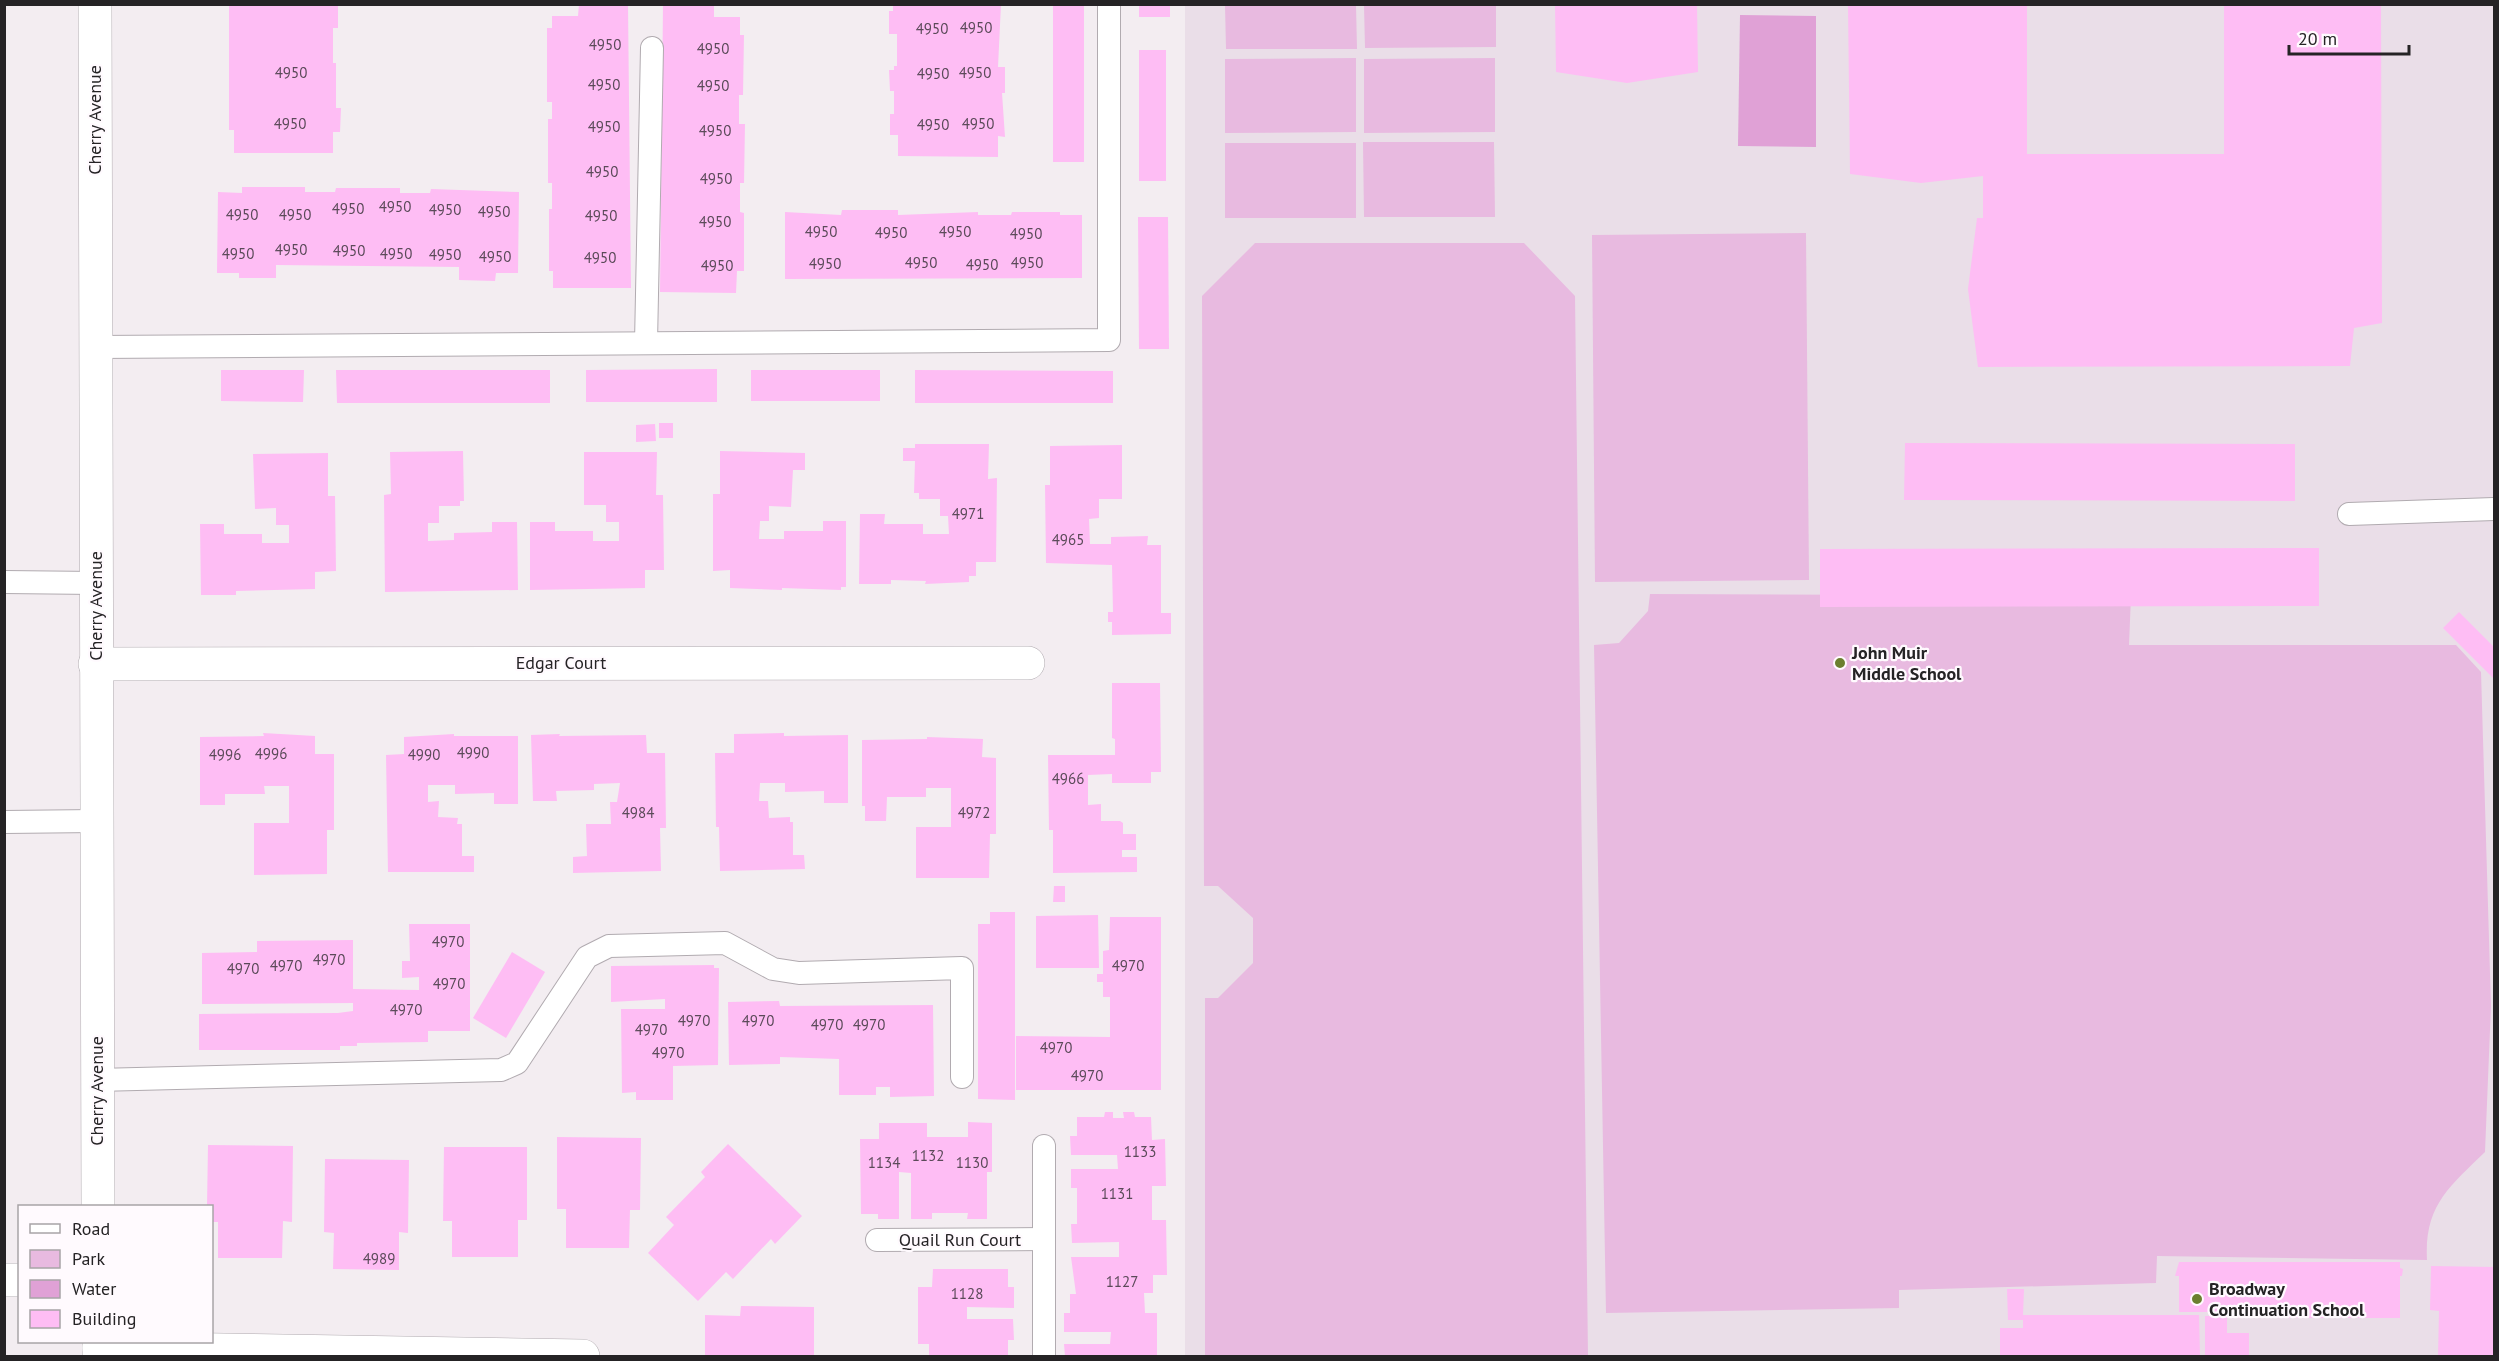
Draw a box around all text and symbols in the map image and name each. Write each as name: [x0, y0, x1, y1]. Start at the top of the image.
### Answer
house number: 4950: [960, 18, 992, 37]
scale bar: [2289, 18, 2409, 56]
house number: 4950: [916, 19, 948, 38]
text: 20 m: [2298, 27, 2337, 50]
house number: 4950: [589, 35, 621, 54]
house number: 4950: [697, 39, 729, 58]
house number: 4950: [275, 63, 307, 82]
house number: 4950: [959, 63, 991, 82]
house number: 4950: [917, 64, 949, 83]
street label: Cherry Avenue: [83, 65, 106, 175]
house number: 4950: [588, 75, 620, 94]
house number: 4950: [697, 76, 729, 95]
house number: 4950: [274, 114, 306, 133]
house number: 4950: [962, 114, 994, 133]
house number: 4950: [917, 115, 949, 134]
house number: 4950: [588, 117, 620, 136]
house number: 4950: [699, 121, 731, 140]
house number: 4950: [586, 162, 618, 181]
house number: 4950: [700, 169, 732, 188]
house number: 4950: [379, 197, 411, 216]
house number: 4950: [332, 199, 364, 218]
house number: 4950: [429, 200, 461, 219]
house number: 4950: [478, 202, 510, 221]
house number: 4950: [226, 205, 258, 224]
house number: 4950: [279, 205, 311, 224]
house number: 4950: [585, 206, 617, 225]
house number: 4950: [699, 212, 731, 231]
house number: 4950: [805, 222, 837, 241]
house number: 4950: [939, 222, 971, 241]
house number: 4950: [875, 223, 907, 242]
house number: 4950: [1010, 224, 1042, 243]
house number: 4950: [275, 240, 307, 259]
house number: 4950: [333, 241, 365, 260]
house number: 4950: [222, 244, 254, 263]
house number: 4950: [380, 244, 412, 263]
house number: 4950: [429, 245, 461, 264]
house number: 4950: [479, 247, 511, 266]
house number: 4950: [584, 248, 616, 267]
house number: 4950: [905, 253, 937, 272]
house number: 4950: [1011, 253, 1043, 272]
house number: 4950: [809, 254, 841, 273]
house number: 4950: [966, 255, 998, 274]
house number: 4950: [701, 256, 733, 275]
house number: 4971: [952, 504, 984, 523]
house number: 4965: [1052, 530, 1084, 549]
street label: Cherry Avenue: [84, 551, 107, 661]
place label: John Muir Middle School: [1851, 641, 1962, 685]
street label: Edgar Court: [516, 651, 606, 674]
marker: John Muir Middle School: [1833, 656, 1847, 670]
house number: 4990: [457, 743, 489, 762]
house number: 4996: [255, 744, 287, 763]
house number: 4996: [209, 745, 241, 764]
house number: 4990: [408, 745, 440, 764]
house number: 4966: [1052, 769, 1084, 788]
house number: 4984: [622, 803, 654, 822]
house number: 4972: [958, 803, 990, 822]
house number: 4970: [432, 932, 464, 951]
house number: 4970: [313, 950, 345, 969]
house number: 4970: [270, 956, 302, 975]
house number: 4970: [1112, 956, 1144, 975]
house number: 4970: [227, 959, 259, 978]
house number: 4970: [433, 974, 465, 993]
house number: 4970: [390, 1000, 422, 1019]
house number: 4970: [678, 1011, 710, 1030]
house number: 4970: [742, 1011, 774, 1030]
house number: 4970: [811, 1015, 843, 1034]
house number: 4970: [853, 1015, 885, 1034]
house number: 4970: [635, 1020, 667, 1039]
street label: Cherry Avenue: [85, 1036, 108, 1146]
house number: 4970: [1040, 1038, 1072, 1057]
house number: 4970: [652, 1043, 684, 1062]
house number: 4970: [1071, 1066, 1103, 1085]
house number: 1133: [1124, 1142, 1156, 1161]
house number: 1132: [912, 1146, 944, 1165]
house number: 1134: [868, 1153, 900, 1172]
house number: 1130: [956, 1153, 988, 1172]
house number: 1131: [1101, 1184, 1133, 1203]
legend: [18, 1205, 213, 1343]
text: Road: [72, 1217, 110, 1240]
street label: Quail Run Court: [899, 1228, 1021, 1251]
text: Park: [72, 1247, 105, 1270]
house number: 4989: [363, 1249, 395, 1268]
house number: 1127: [1106, 1272, 1138, 1291]
text: Water: [72, 1277, 116, 1300]
place label: Broadway Continuation School: [2209, 1277, 2365, 1321]
house number: 1128: [951, 1284, 983, 1303]
marker: Broadway Continuation School: [2190, 1292, 2204, 1306]
text: Building: [72, 1307, 136, 1330]

